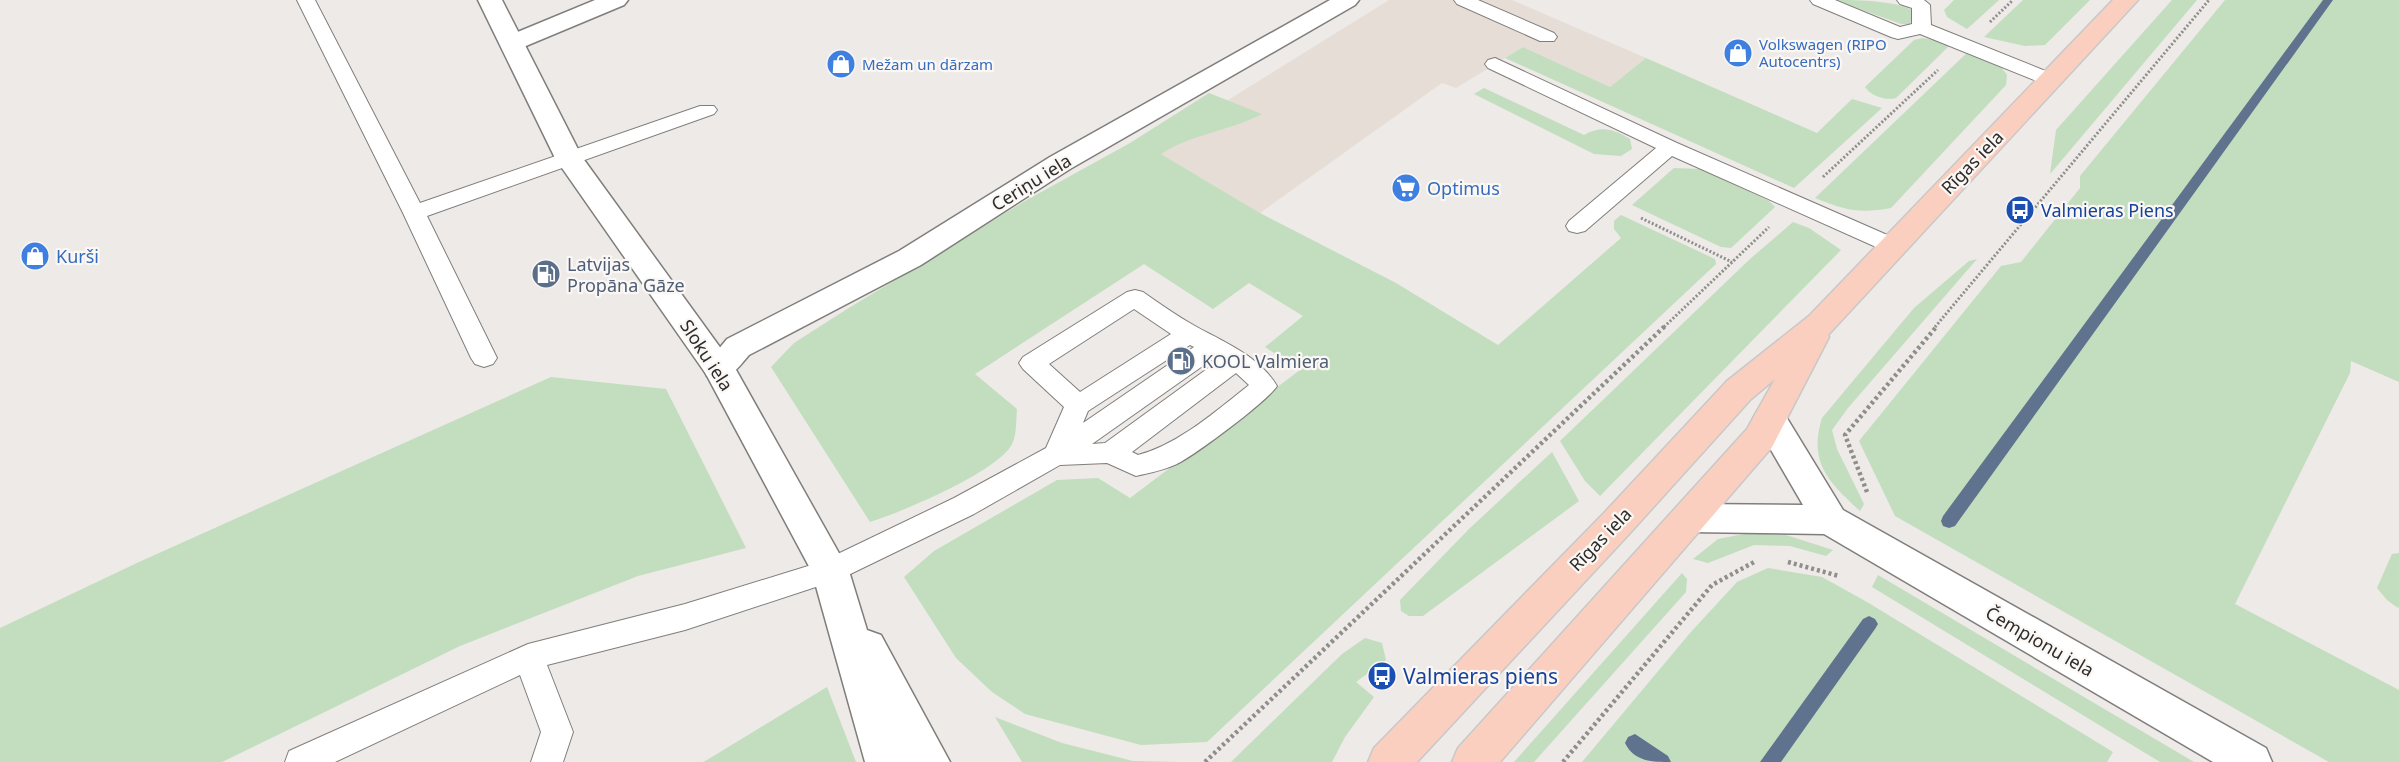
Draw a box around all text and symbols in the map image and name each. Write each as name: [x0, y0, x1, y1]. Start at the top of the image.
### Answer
place label: Volkswagen (RIPO Autocentrs): [1759, 34, 1887, 71]
shop icon: Volkswagen (RIPO Autocentrs): [1722, 37, 1754, 69]
shop icon: Mežam un dārzam: [825, 48, 857, 80]
place label: Mežam un dārzam: [862, 54, 993, 74]
street label: Rīgas iela: [1936, 125, 2008, 199]
street label: Ceriņu iela: [986, 148, 1076, 216]
supermarket icon: Optimus: [1390, 172, 1422, 204]
place label: Optimus: [1427, 176, 1500, 200]
bus stop icon: Valmieras Piens: [2004, 194, 2036, 226]
place label: Valmieras Piens: [2041, 198, 2174, 222]
shop icon: Kurši: [19, 240, 51, 272]
place label: Kurši: [56, 244, 99, 268]
place label: Latvijas Propāna Gāze: [567, 252, 685, 297]
fuel station icon: Latvijas Propāna Gāze: [530, 258, 562, 290]
street label: Sloku iela: [675, 315, 739, 395]
fuel station icon: KOOL Valmiera: [1165, 345, 1197, 377]
place label: KOOL Valmiera: [1202, 349, 1329, 373]
street label: Rīgas iela: [1564, 502, 1636, 576]
street label: Čempionu iela: [1981, 600, 2099, 682]
bus stop icon: Valmieras piens: [1366, 660, 1398, 692]
place label: Valmieras piens: [1403, 662, 1558, 690]

